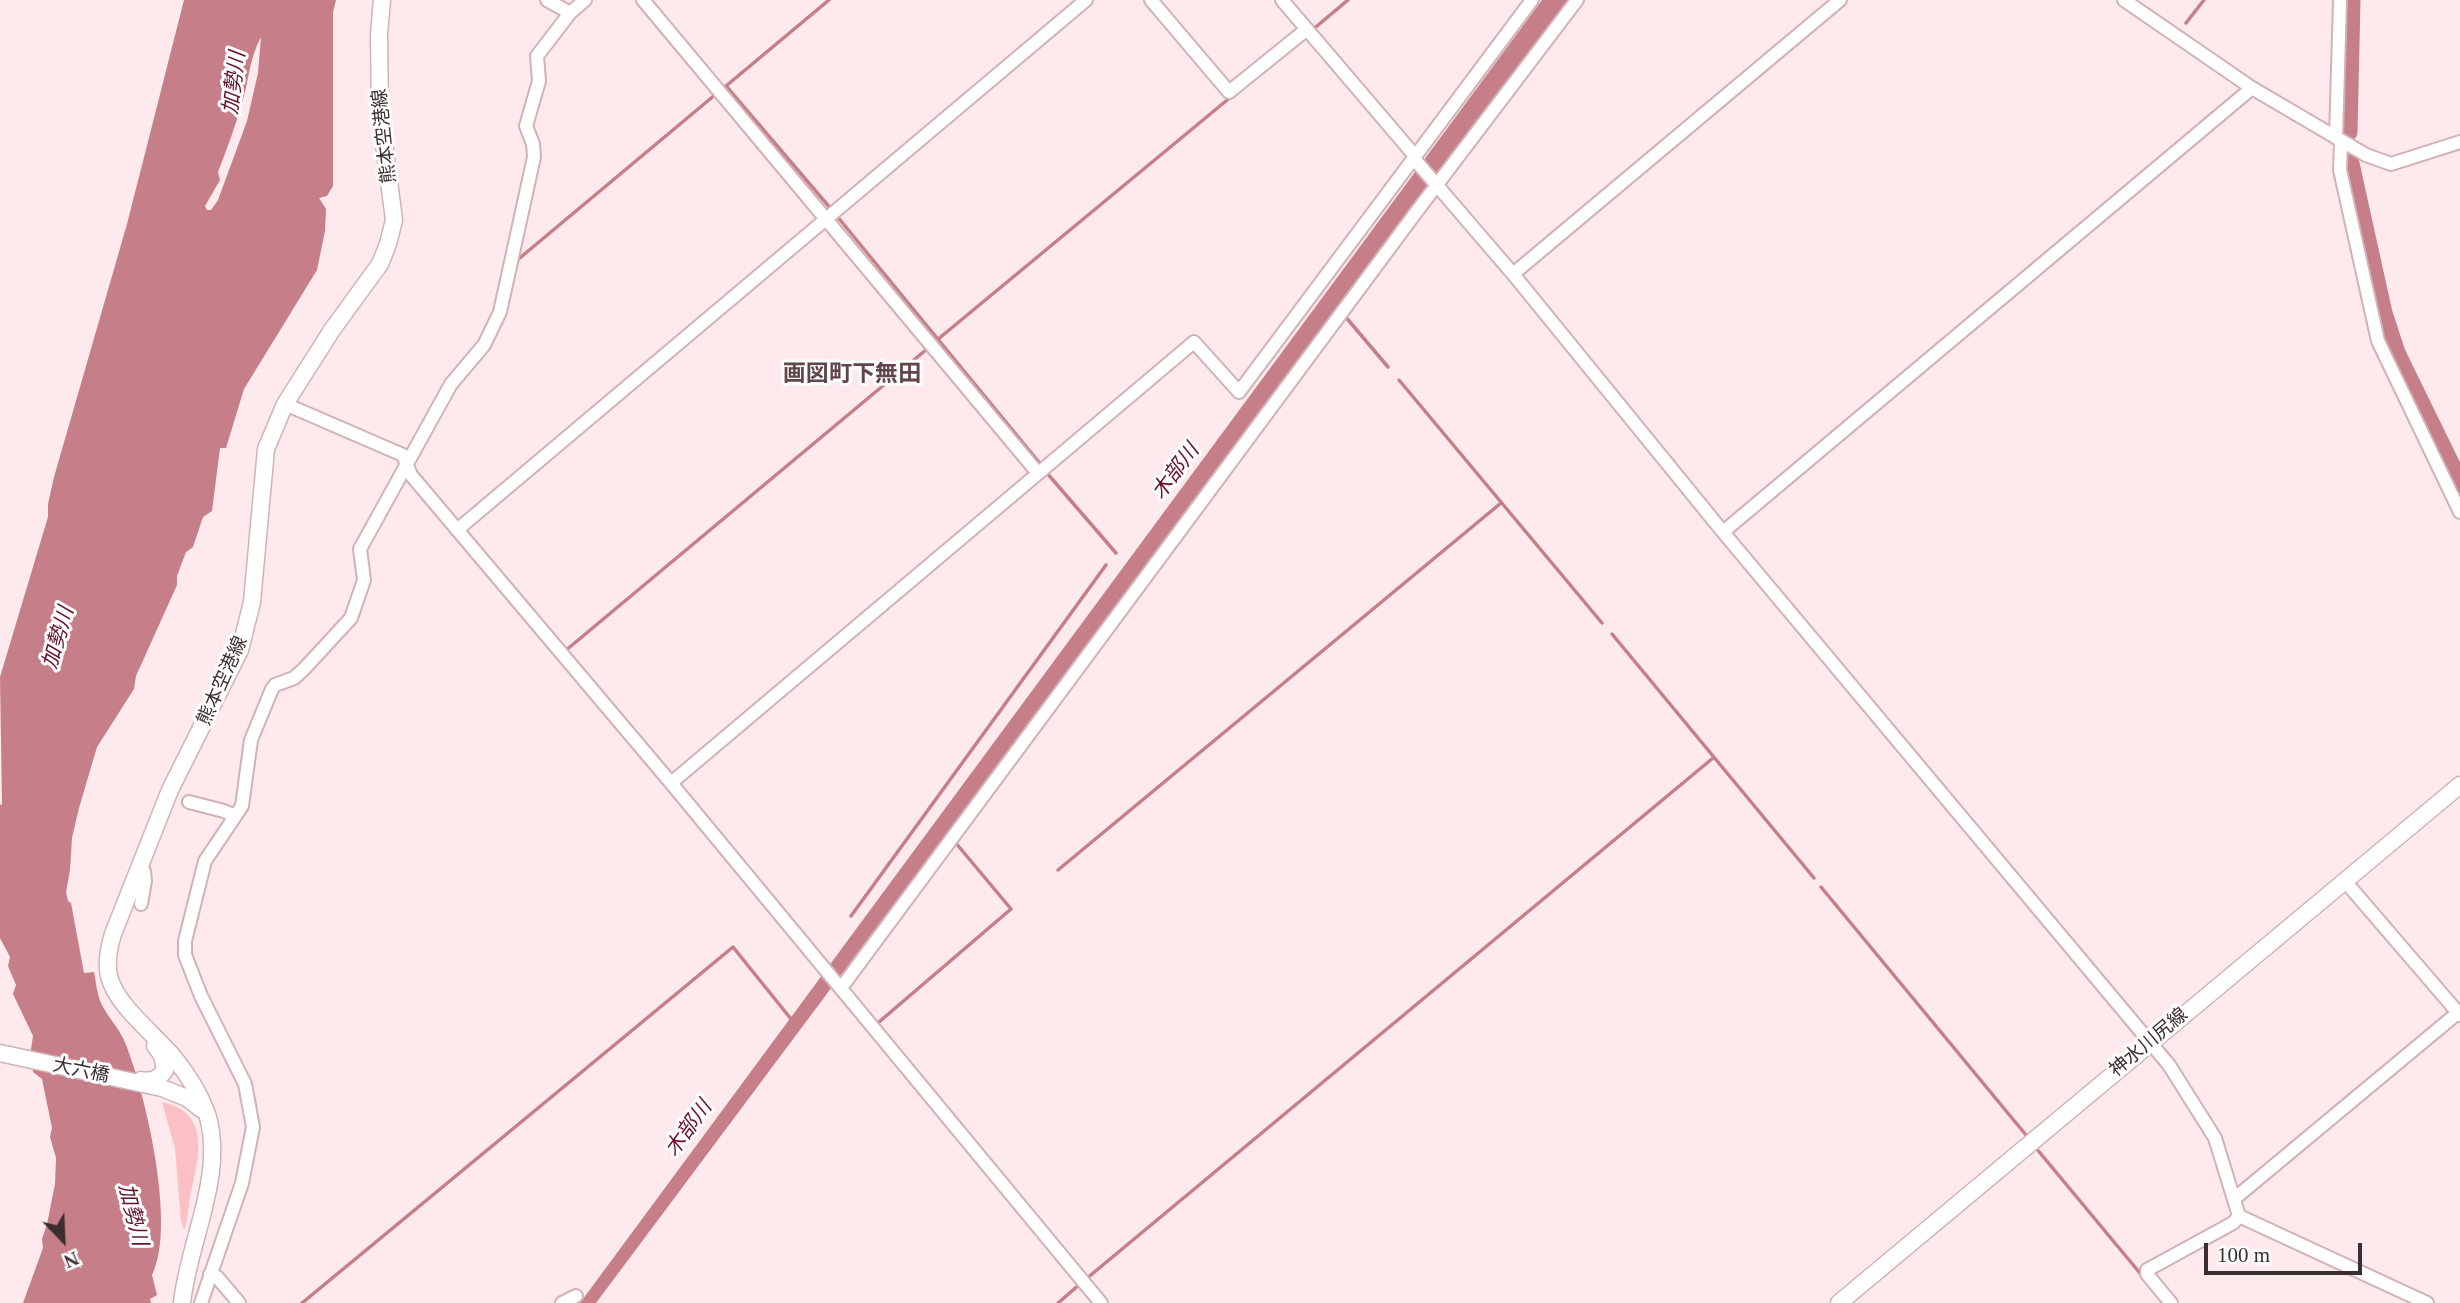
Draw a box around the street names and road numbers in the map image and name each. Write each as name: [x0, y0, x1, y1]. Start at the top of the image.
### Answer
street label: 熊本空港線: [369, 88, 401, 184]
street label: 熊本空港線: [193, 633, 253, 729]
street label: 神水川尻線: [2105, 1004, 2193, 1082]
street label: 大六橋: [51, 1054, 111, 1088]

